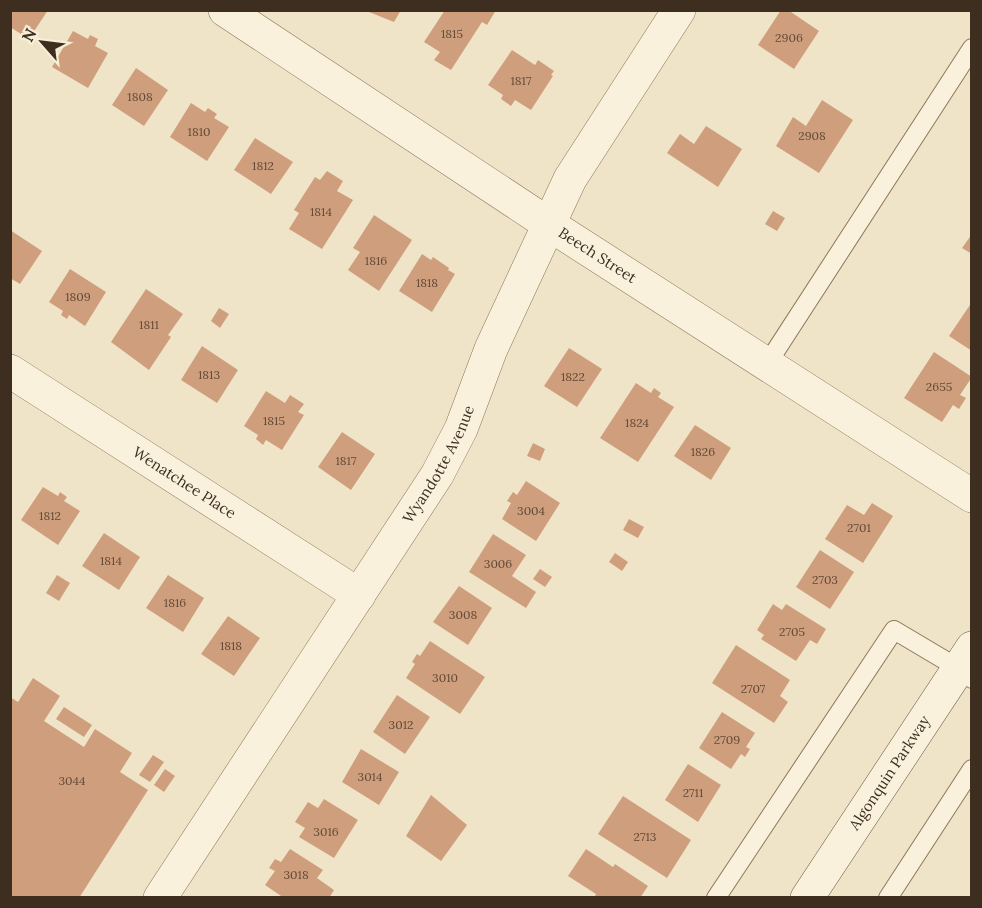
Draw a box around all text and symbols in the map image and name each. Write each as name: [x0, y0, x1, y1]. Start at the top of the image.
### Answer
north arrow: [12, 12, 72, 72]
text: N: [17, 25, 40, 45]
house number: 1815: [441, 26, 463, 41]
house number: 2906: [775, 30, 803, 45]
house number: 1817: [510, 73, 532, 88]
house number: 1808: [127, 89, 153, 104]
house number: 1810: [188, 124, 210, 139]
house number: 2908: [798, 128, 826, 143]
house number: 1812: [252, 158, 274, 173]
house number: 1814: [310, 204, 332, 219]
street label: Beech Street: [555, 223, 640, 287]
house number: 1816: [365, 253, 387, 268]
house number: 1818: [416, 275, 438, 290]
house number: 1809: [65, 289, 91, 304]
house number: 1811: [139, 317, 159, 332]
house number: 1813: [198, 367, 220, 382]
house number: 1822: [561, 369, 585, 384]
house number: 2655: [926, 379, 952, 394]
street label: Wyandotte Avenue: [398, 403, 478, 526]
house number: 1815: [263, 413, 285, 428]
house number: 1824: [625, 415, 649, 430]
street label: Wenatchee Place: [129, 442, 240, 523]
house number: 1826: [691, 444, 715, 459]
house number: 1817: [335, 453, 357, 468]
house number: 3004: [517, 503, 546, 518]
house number: 1812: [39, 508, 61, 523]
house number: 2701: [847, 520, 871, 535]
house number: 1814: [100, 553, 122, 568]
house number: 3006: [484, 556, 512, 571]
house number: 2703: [812, 572, 838, 587]
house number: 1816: [164, 595, 186, 610]
house number: 3008: [449, 607, 477, 622]
house number: 2705: [779, 624, 805, 639]
house number: 1818: [220, 638, 242, 653]
house number: 3010: [432, 670, 458, 685]
house number: 2707: [741, 681, 766, 696]
street label: Algonquin Parkway: [844, 712, 934, 834]
house number: 3012: [389, 717, 413, 732]
house number: 2709: [714, 732, 740, 747]
house number: 3014: [357, 769, 383, 784]
house number: 3044: [58, 773, 86, 788]
house number: 2711: [683, 785, 703, 800]
house number: 3016: [313, 824, 339, 839]
house number: 2713: [633, 829, 657, 844]
house number: 3018: [283, 867, 309, 882]

